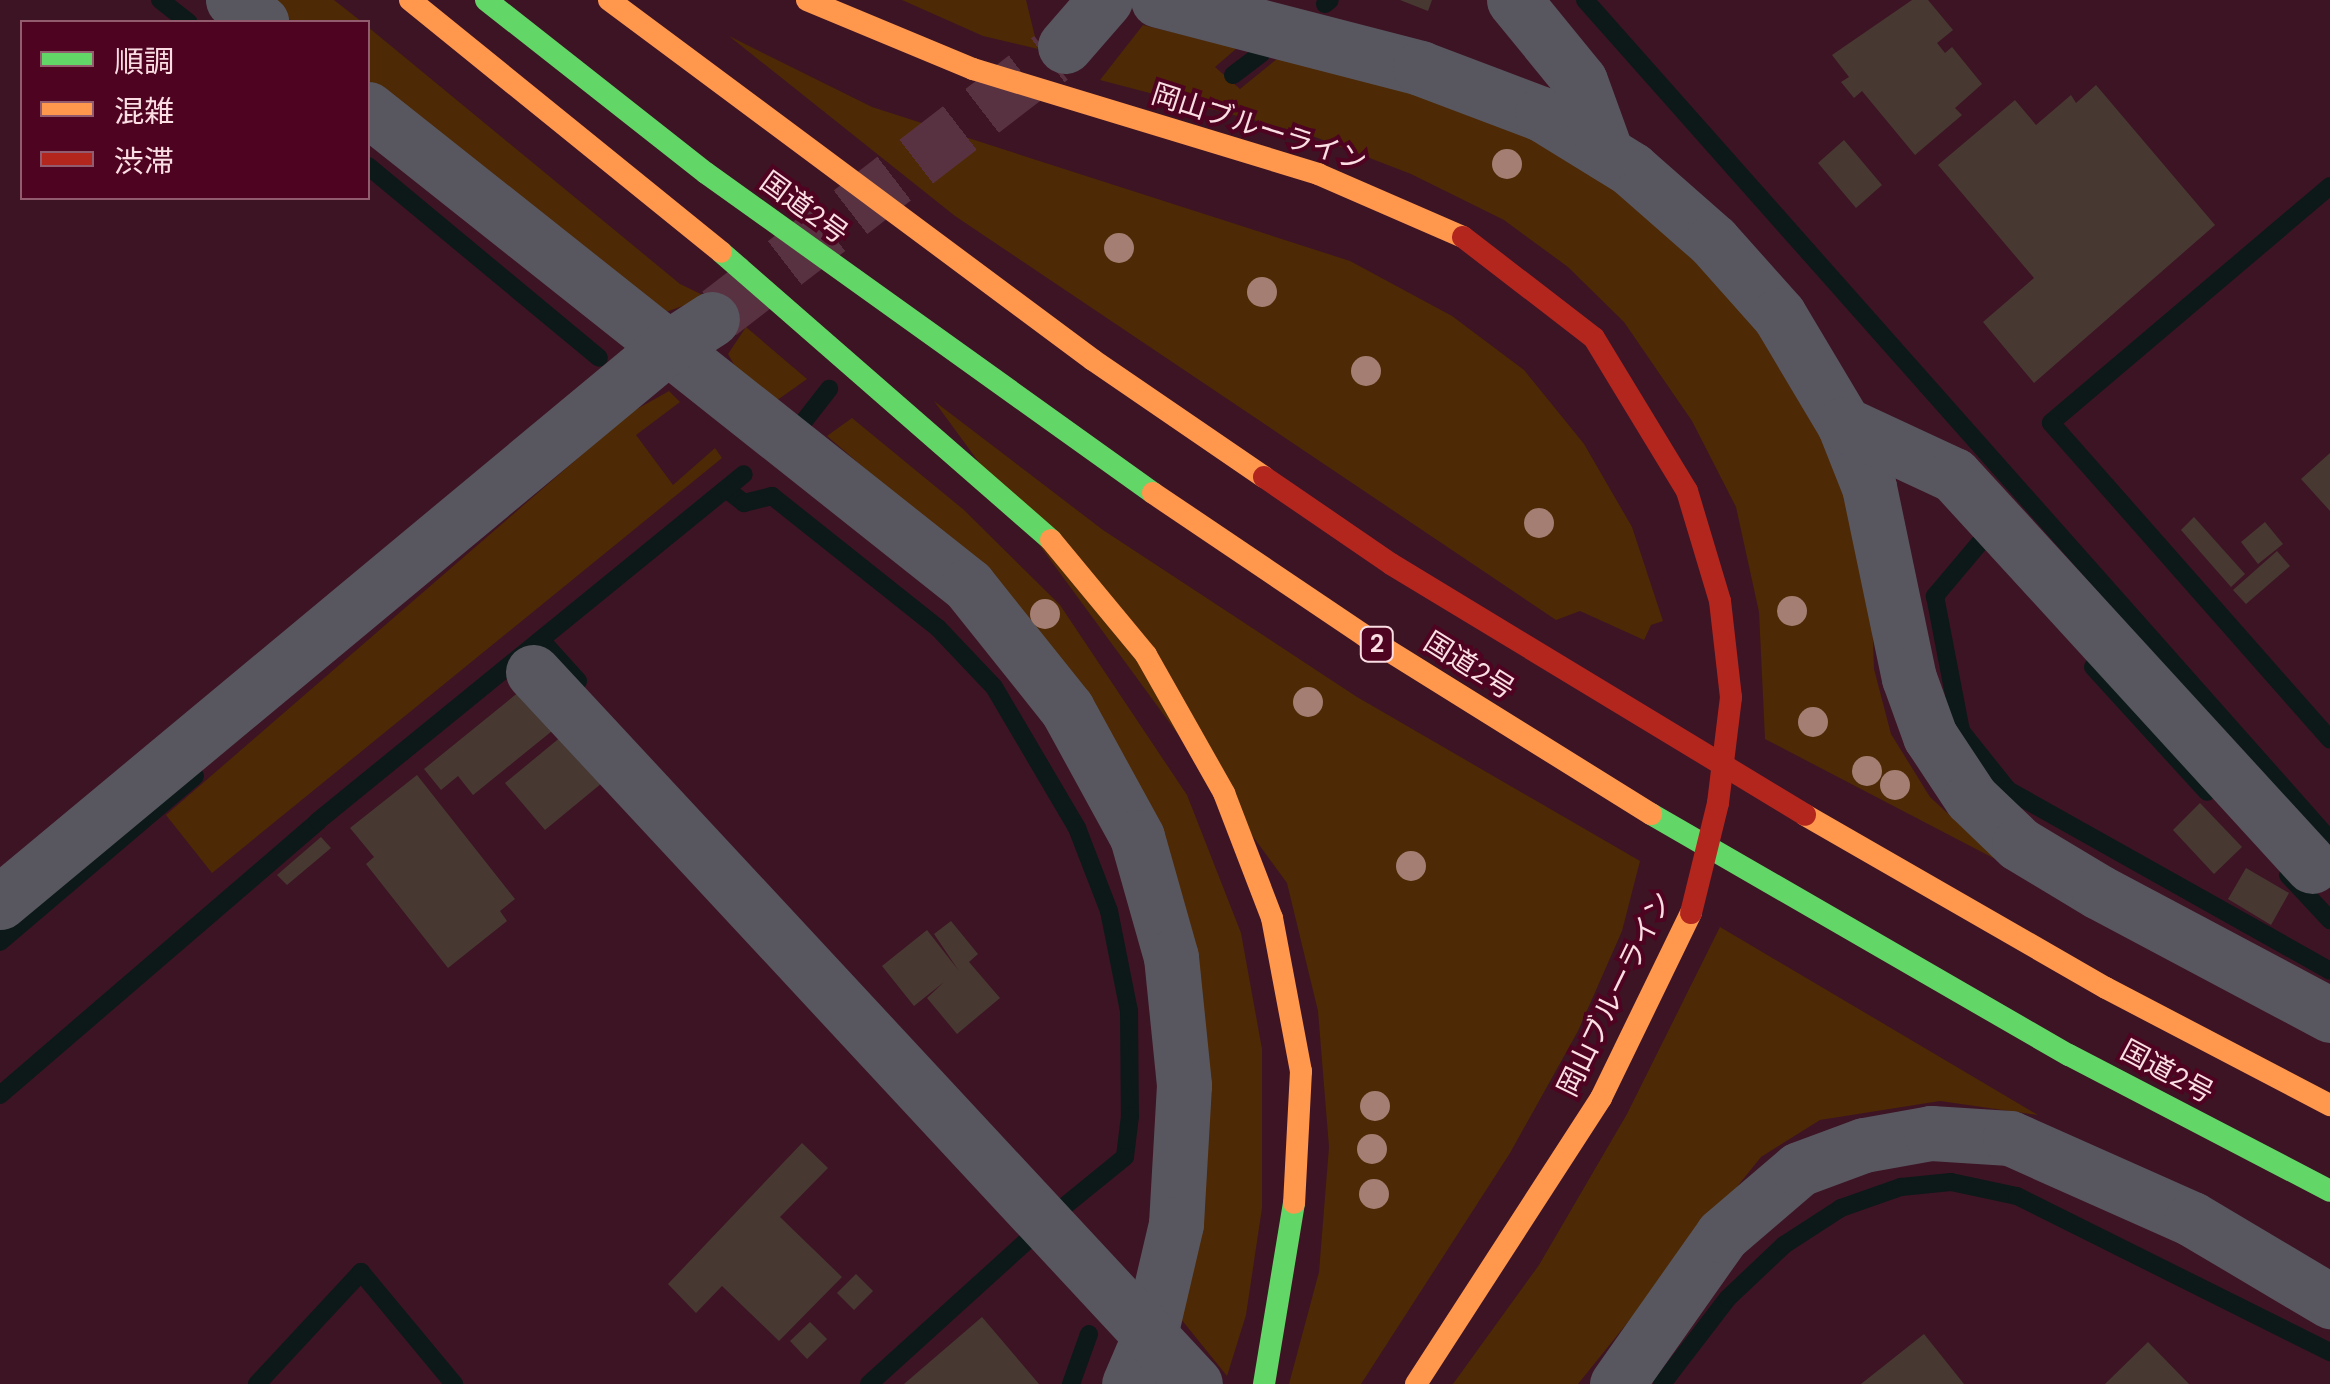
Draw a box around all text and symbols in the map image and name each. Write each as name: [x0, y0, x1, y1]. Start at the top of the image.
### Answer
legend: [20, 20, 370, 200]
text: 順調: [114, 42, 174, 81]
street label: 岡山ブルーライン: [1147, 77, 1371, 179]
text: 混雑: [114, 92, 174, 131]
text: 渋滞: [114, 142, 174, 181]
street label: 国道2号: [754, 165, 854, 251]
road number: 2: [1360, 624, 1394, 664]
street label: 国道2号: [1418, 625, 1520, 707]
street label: 岡山ブルーライン: [1551, 886, 1679, 1102]
street label: 国道2号: [2115, 1034, 2219, 1110]

